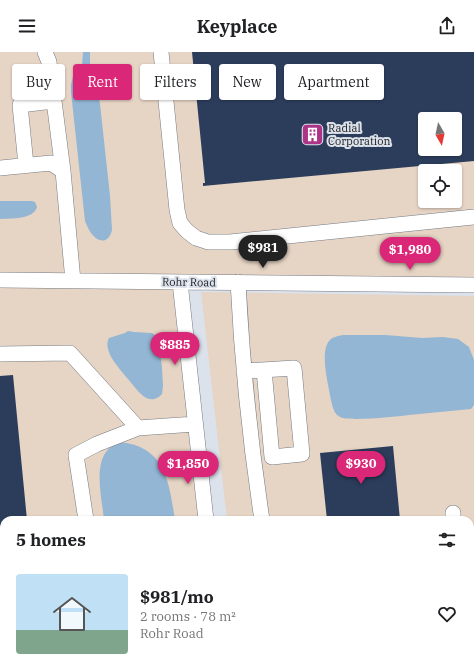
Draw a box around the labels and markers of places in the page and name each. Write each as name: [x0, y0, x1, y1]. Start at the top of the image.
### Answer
building icon: Radial Corporation: [300, 121, 326, 147]
place label: Radial Corporation: [328, 121, 391, 148]
pin: $981: [239, 235, 287, 269]
pin: $1,980: [377, 237, 443, 271]
pin: $885: [151, 332, 199, 366]
pin: $1,850: [155, 451, 221, 485]
pin: $930: [337, 451, 385, 485]

